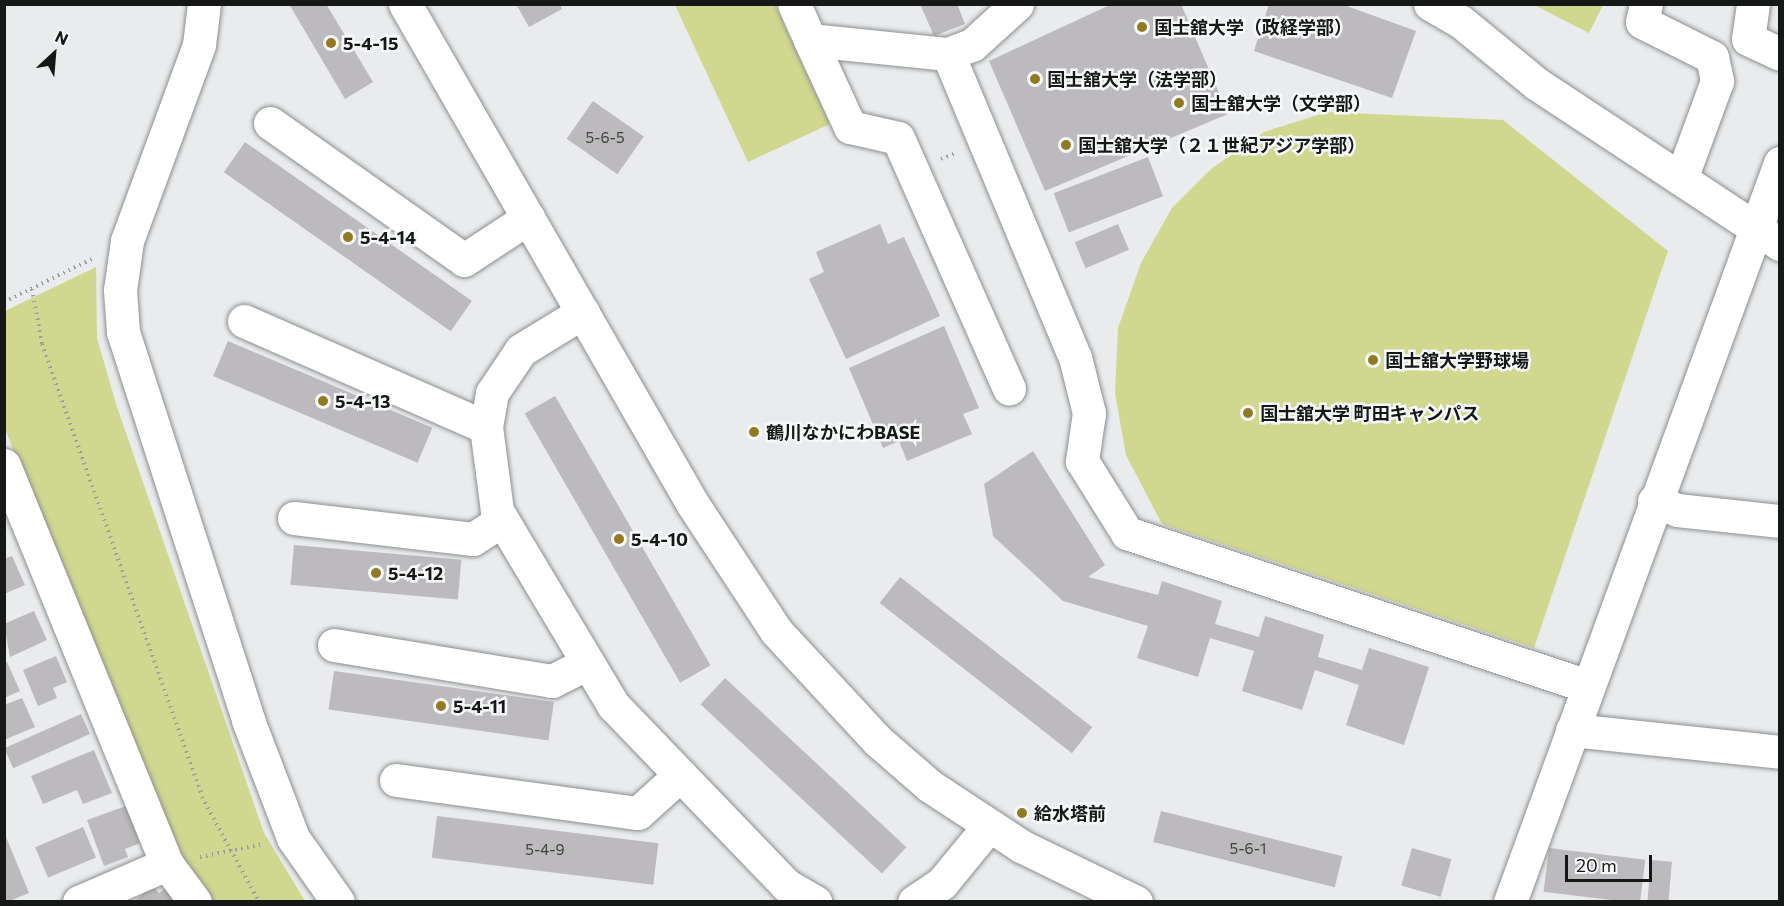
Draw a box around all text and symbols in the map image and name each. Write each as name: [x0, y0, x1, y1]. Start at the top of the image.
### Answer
place label: 国士舘大学（政経学部）: [1154, 16, 1352, 38]
marker: 国士舘大学（政経学部）: [1135, 20, 1149, 34]
north arrow: [24, 24, 84, 84]
text: N: [53, 26, 72, 49]
place label: 5-4-15: [343, 32, 399, 54]
marker: 5-4-15: [324, 36, 338, 50]
place label: 国士舘大学（法学部）: [1047, 68, 1227, 90]
marker: 国士舘大学（法学部）: [1028, 72, 1042, 86]
place label: 国士舘大学（文学部）: [1191, 92, 1371, 114]
marker: 国士舘大学（文学部）: [1172, 96, 1186, 110]
house number: 5-6-5: [585, 129, 625, 147]
place label: 国士舘大学（２１世紀アジア学部）: [1078, 134, 1366, 156]
marker: 国士舘大学（２１世紀アジア学部）: [1059, 138, 1073, 152]
place label: 5-4-14: [360, 226, 416, 248]
marker: 5-4-14: [341, 230, 355, 244]
place label: 国士舘大学野球場: [1385, 349, 1529, 371]
marker: 国士舘大学野球場: [1366, 353, 1380, 367]
place label: 5-4-13: [335, 390, 391, 412]
marker: 5-4-13: [316, 394, 330, 408]
place label: 国士舘大学 町田キャンパス: [1260, 402, 1479, 424]
marker: 国士舘大学 町田キャンパス: [1241, 406, 1255, 420]
place label: 鶴川なかにわBASE: [766, 421, 920, 443]
marker: 鶴川なかにわBASE: [747, 425, 761, 439]
place label: 5-4-10: [631, 528, 688, 550]
marker: 5-4-10: [612, 532, 626, 546]
place label: 5-4-12: [388, 562, 443, 584]
marker: 5-4-12: [369, 566, 383, 580]
place label: 5-4-11: [453, 695, 506, 717]
marker: 5-4-11: [434, 699, 448, 713]
place label: 給水塔前: [1034, 802, 1106, 824]
marker: 給水塔前: [1015, 806, 1029, 820]
house number: 5-6-1: [1230, 840, 1266, 858]
house number: 5-4-9: [525, 841, 565, 859]
scale bar: [1568, 843, 1655, 881]
text: 20 m: [1576, 854, 1617, 876]

